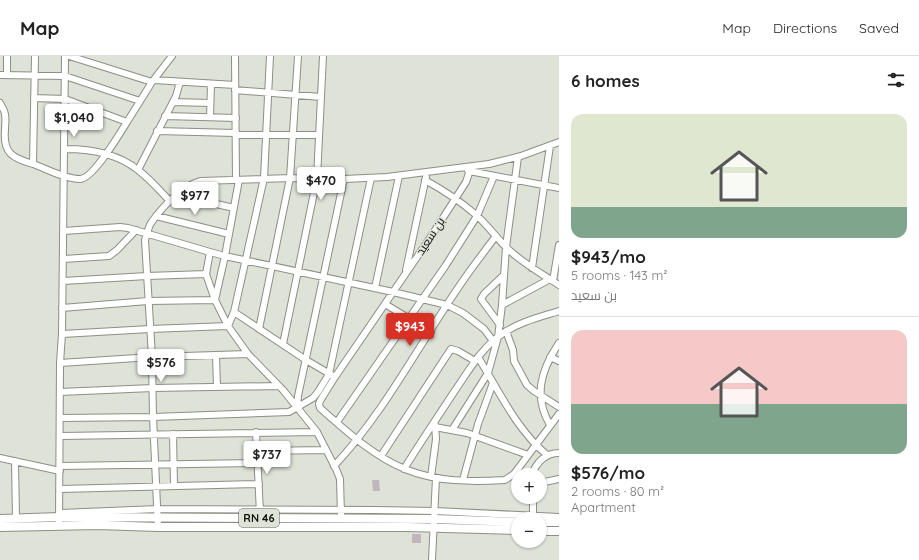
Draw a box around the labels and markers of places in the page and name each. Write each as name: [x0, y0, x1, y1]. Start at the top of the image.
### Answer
pin: $1,040: [41, 104, 107, 138]
pin: $470: [297, 167, 345, 201]
pin: $977: [171, 182, 219, 216]
pin: $943: [386, 313, 434, 347]
pin: $576: [137, 349, 185, 383]
pin: $737: [243, 441, 291, 475]

